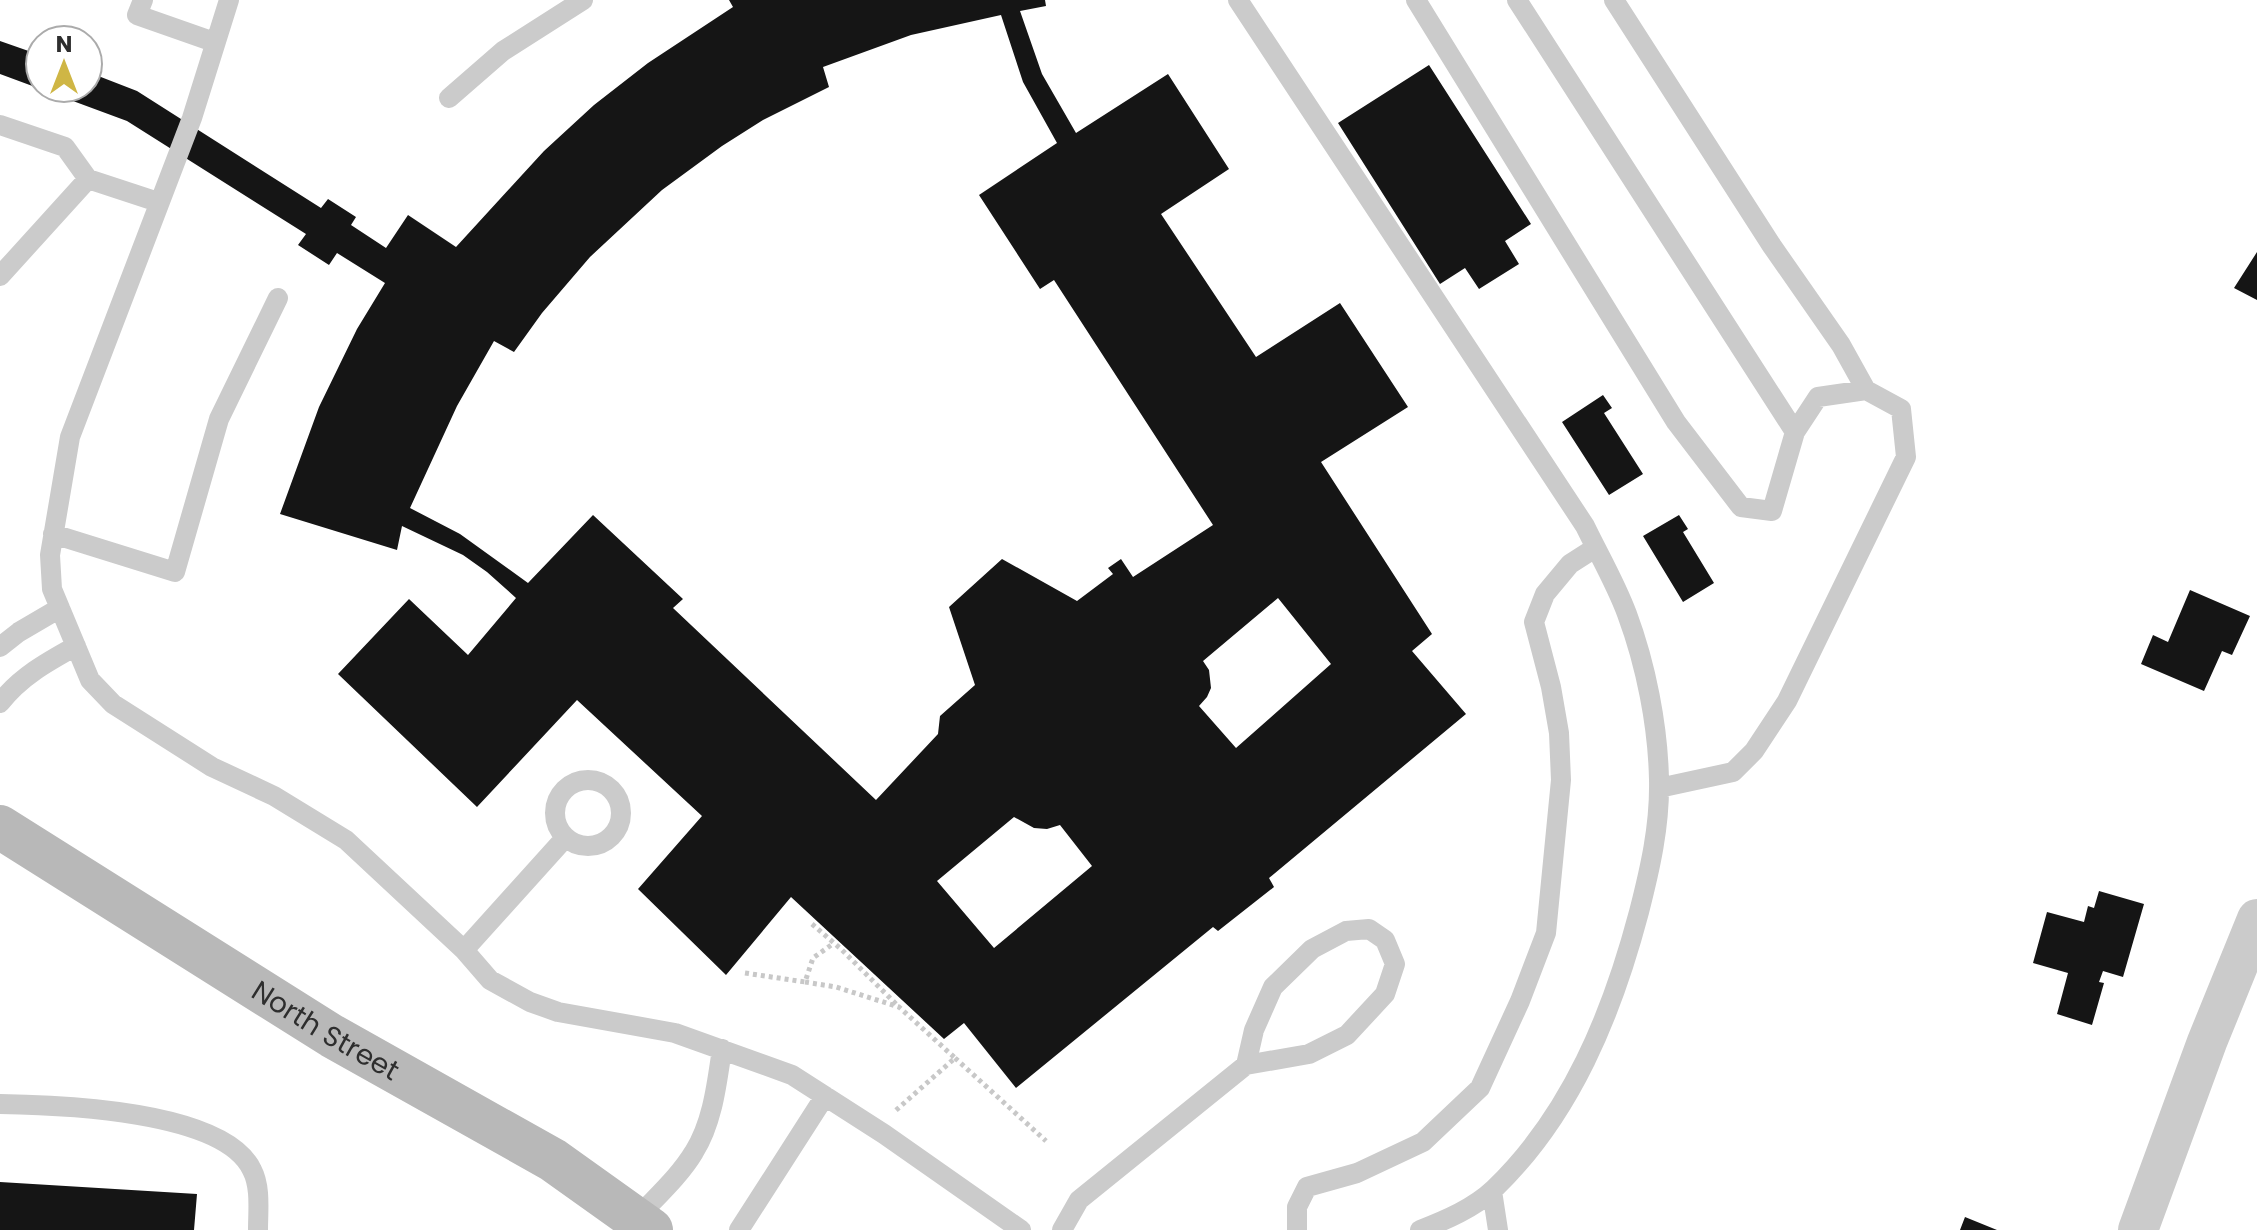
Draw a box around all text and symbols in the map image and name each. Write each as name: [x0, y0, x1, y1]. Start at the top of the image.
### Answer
north arrow: [24, 24, 104, 104]
text: N: [56, 29, 72, 60]
street label: North Street: [244, 971, 406, 1090]

